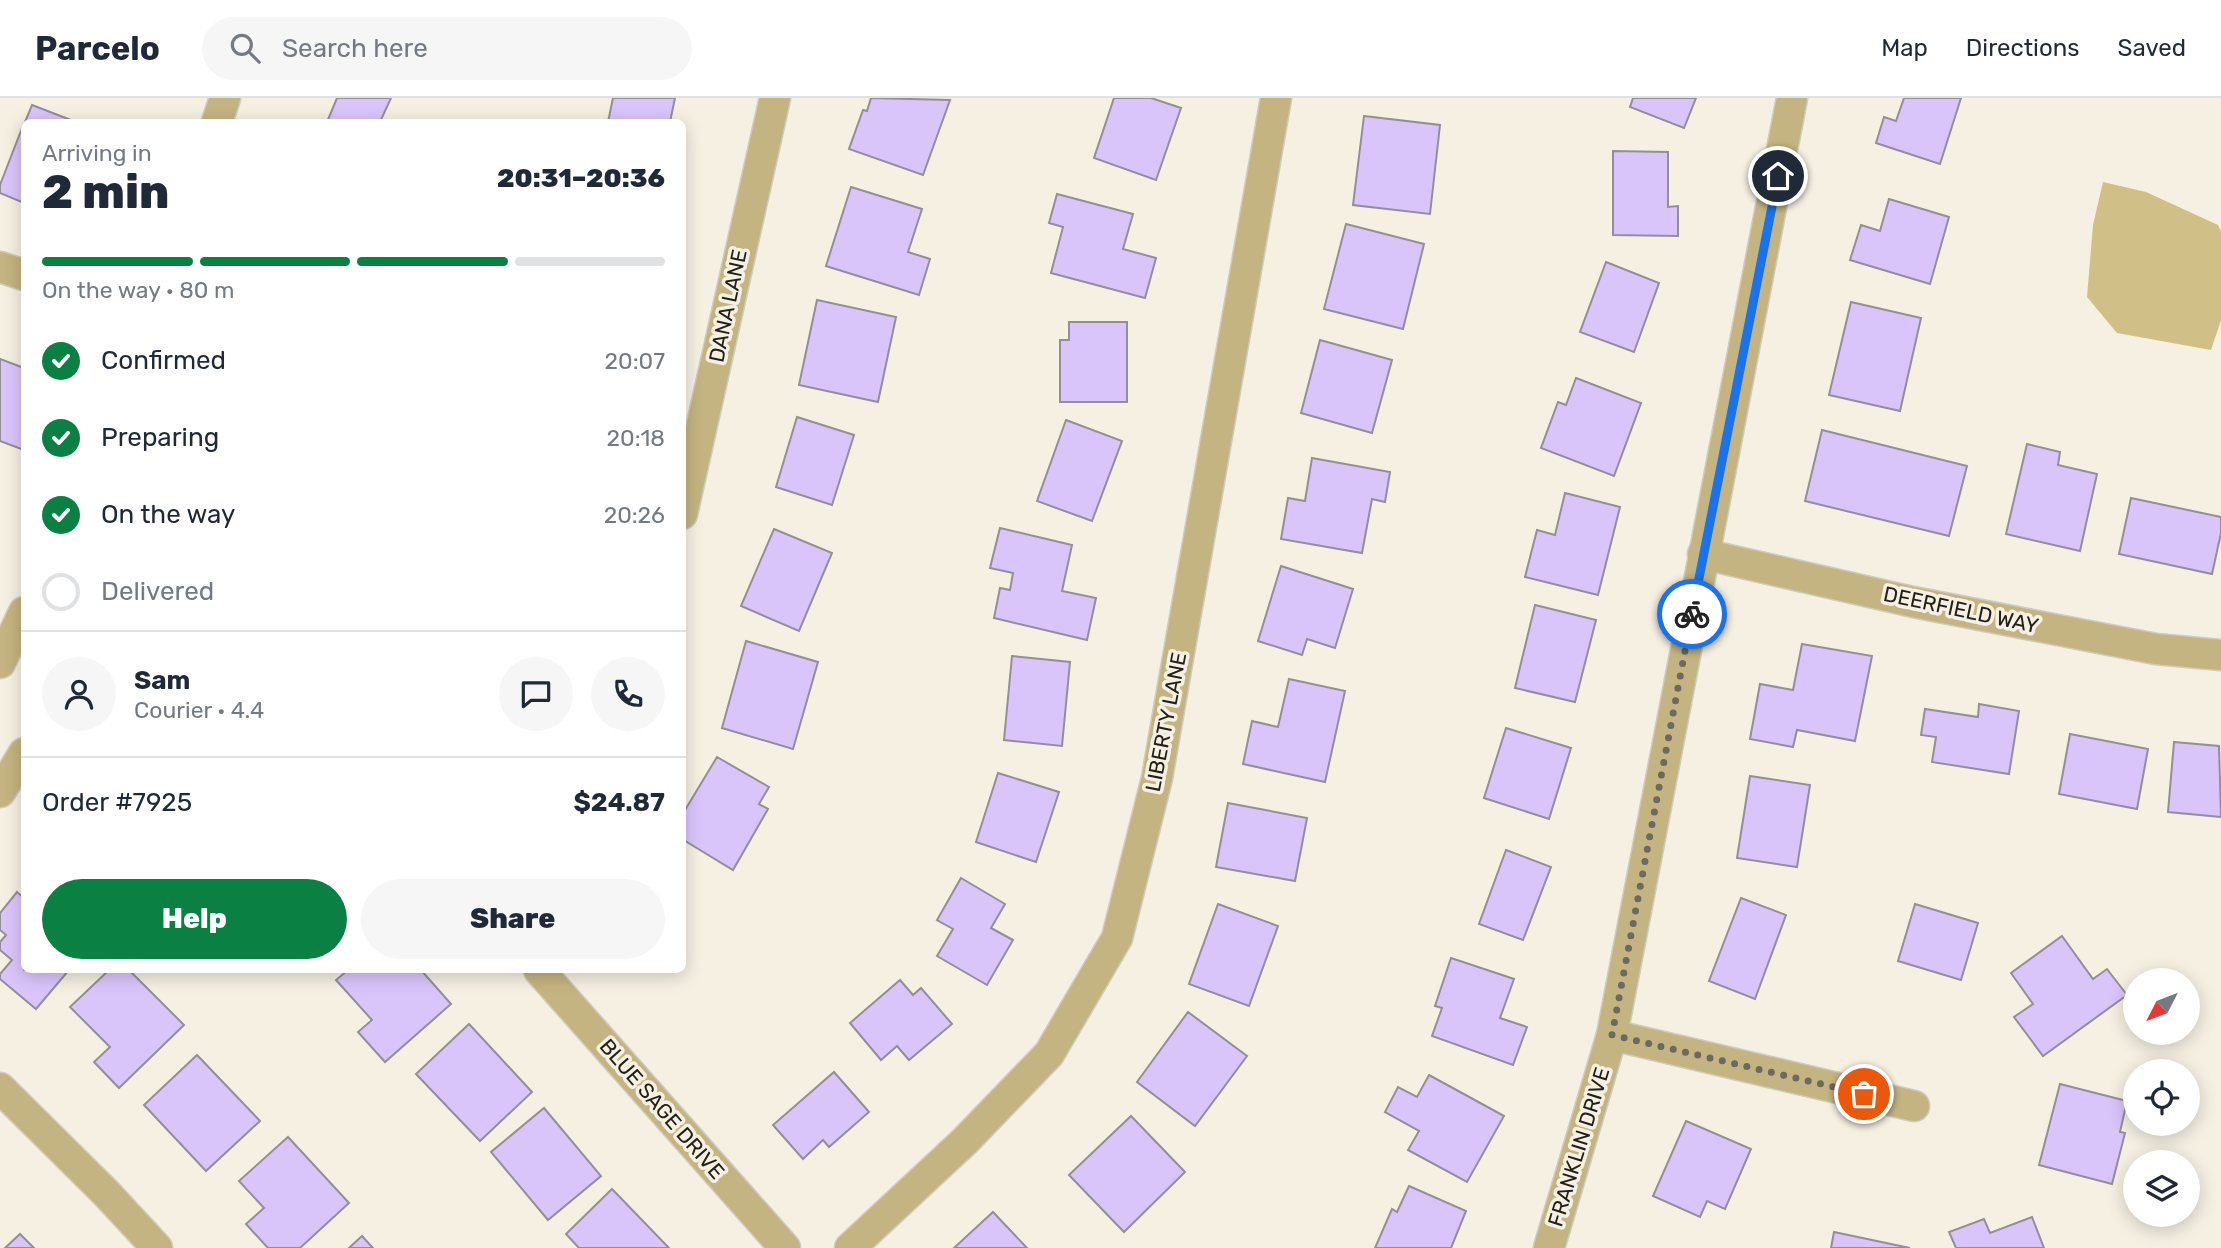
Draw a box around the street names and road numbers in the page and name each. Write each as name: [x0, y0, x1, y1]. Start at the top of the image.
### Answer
street label: DANA LANE: [703, 247, 752, 365]
street label: DEERFIELD WAY: [1881, 581, 2041, 638]
street label: LIBERTY LANE: [1140, 650, 1191, 794]
street label: BLUE SAGE DRIVE: [595, 1034, 730, 1184]
street label: FRANKLIN DRIVE: [1542, 1064, 1615, 1229]

